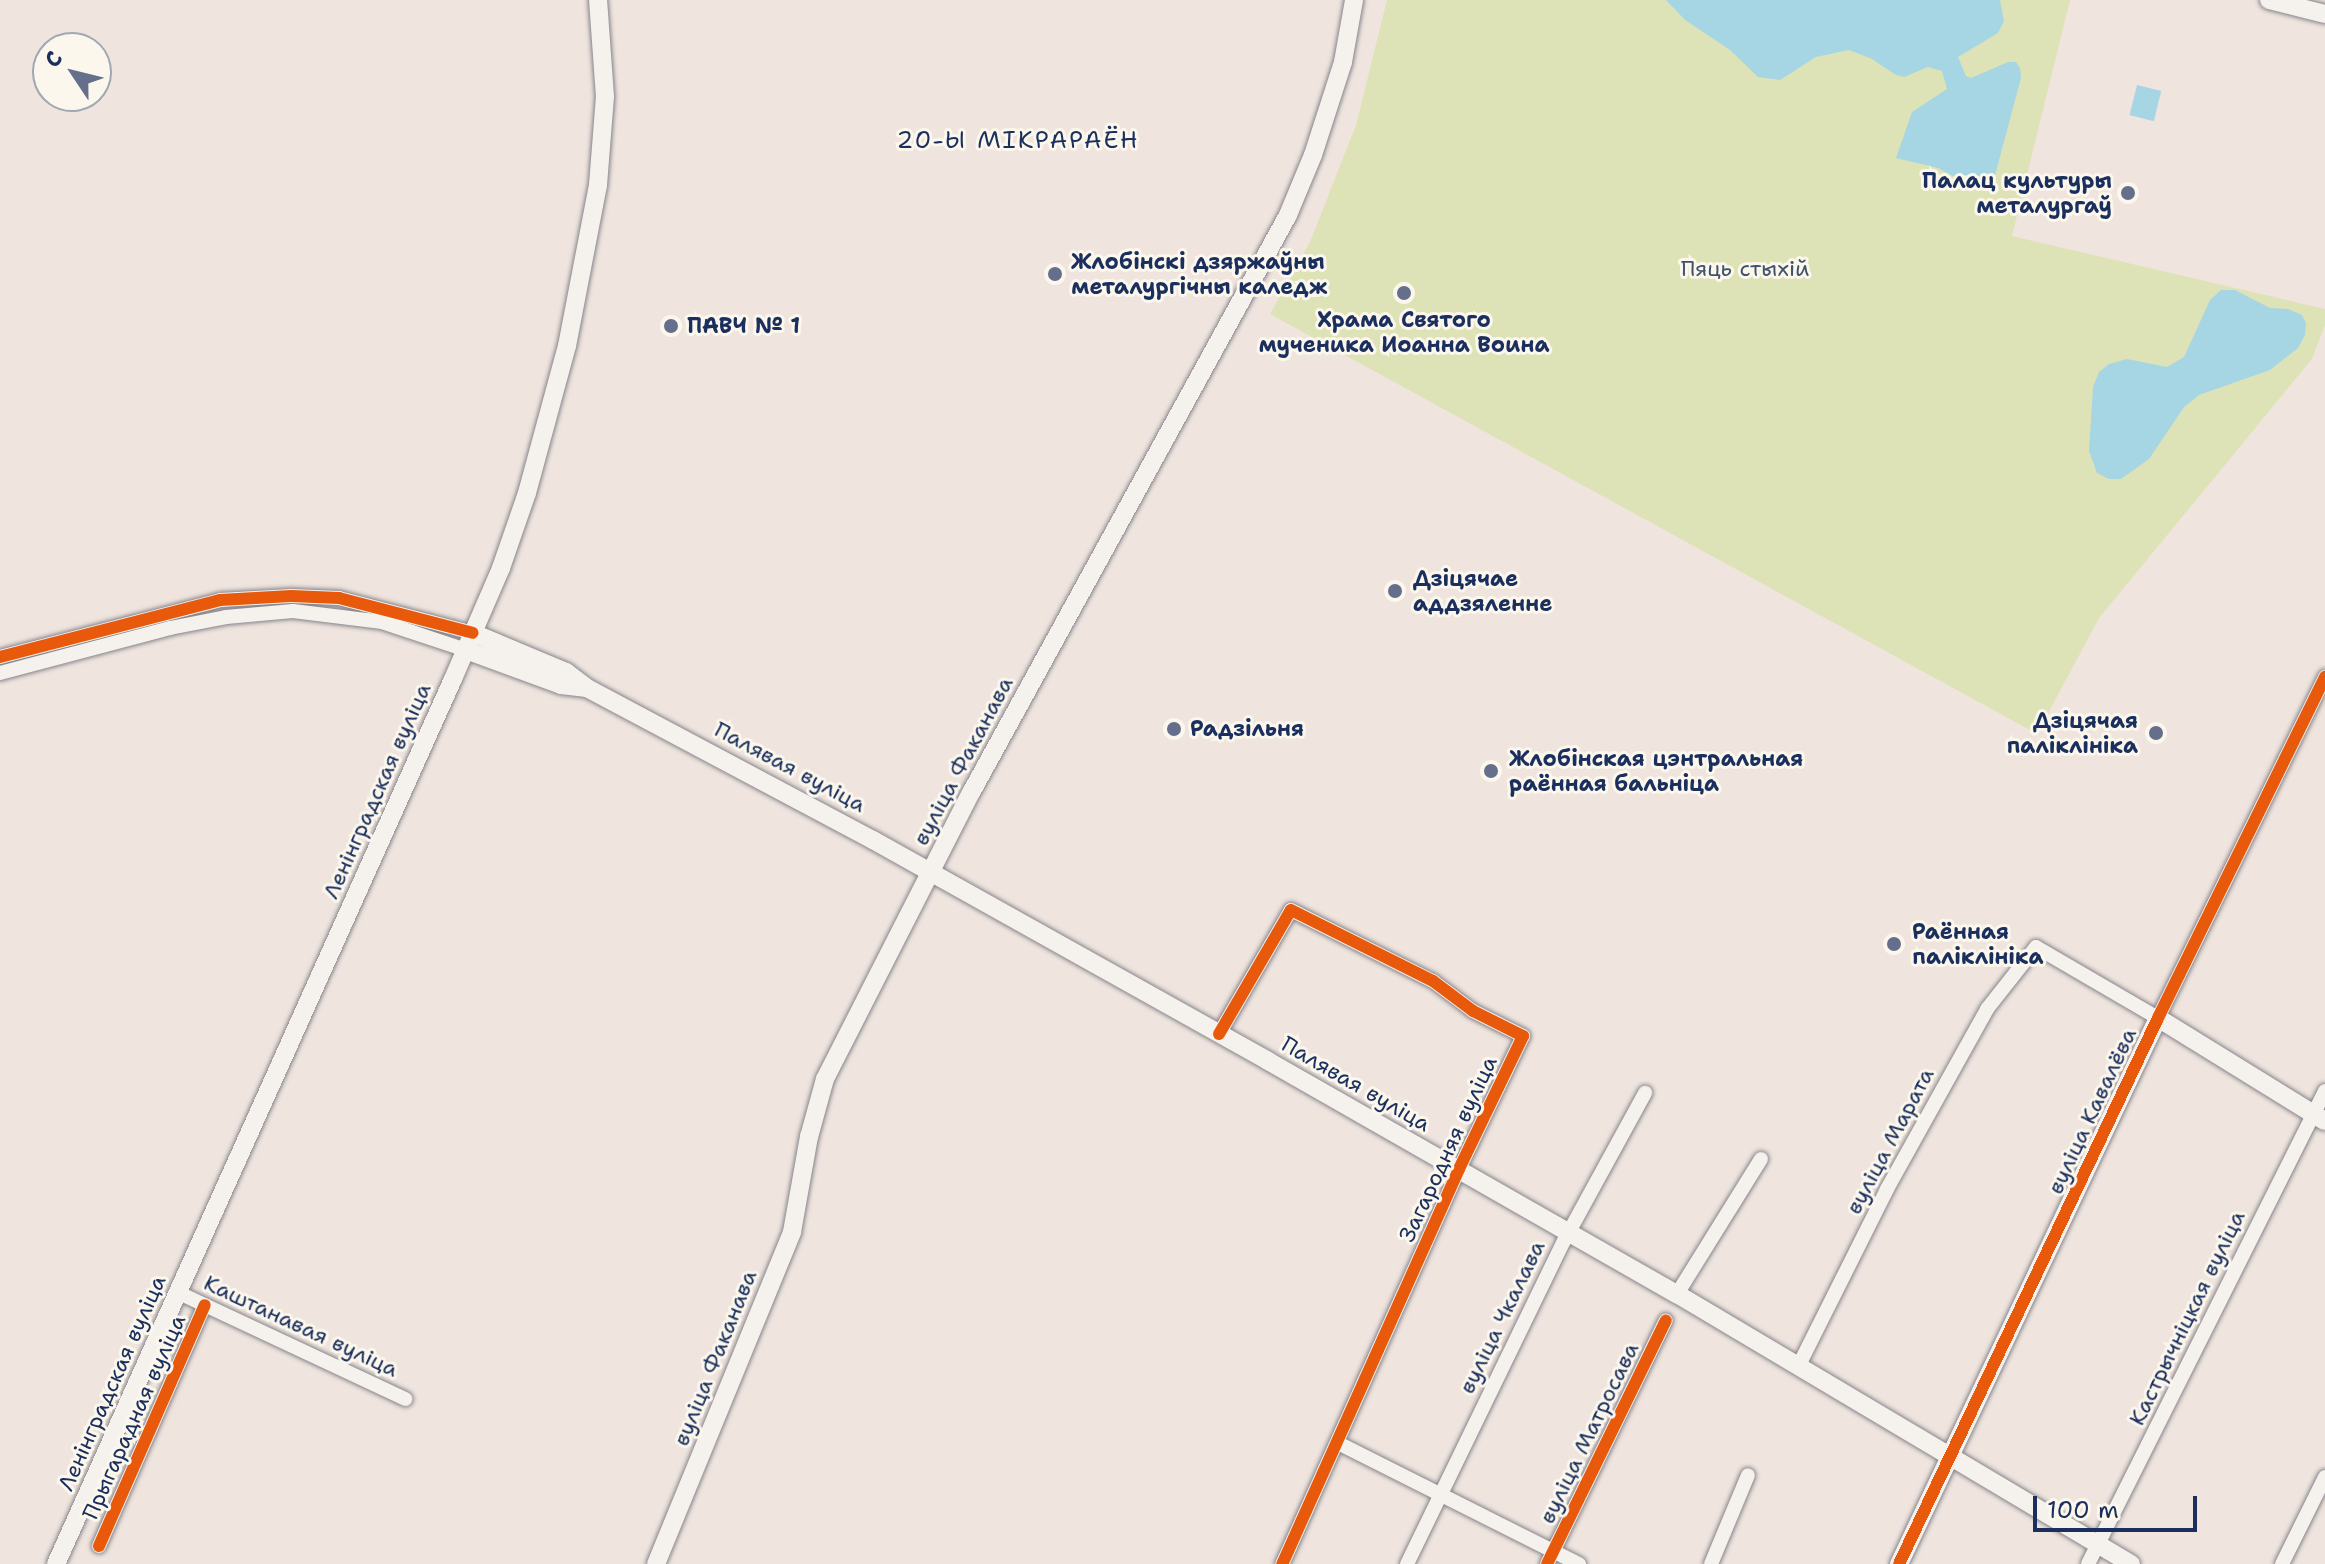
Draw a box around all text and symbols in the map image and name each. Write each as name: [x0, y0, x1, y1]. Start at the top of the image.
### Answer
north arrow: [32, 32, 112, 112]
text: С: [38, 45, 69, 73]
district label: 20-Ы МІКРАРАЁН: [897, 127, 1139, 155]
place label: Палац культуры металургаў: [1922, 167, 2112, 218]
marker: Палац культуры металургаў: [2119, 184, 2137, 202]
place label: Жлобінскі дзяржаўны металургічны каледж: [1071, 248, 1327, 300]
park label: Пяць стыхій: [1681, 256, 1809, 282]
marker: Жлобінскі дзяржаўны металургічны каледж: [1046, 265, 1064, 283]
marker: Храма Святого мученика Иоанна Воина: [1395, 284, 1413, 302]
place label: Храма Святого мученика Иоанна Воина: [1259, 306, 1549, 358]
place label: ПАВЧ № 1: [687, 313, 800, 339]
marker: ПАВЧ № 1: [662, 317, 680, 335]
place label: Дзіцячае аддзяленне: [1413, 565, 1552, 616]
marker: Дзіцячае аддзяленне: [1384, 580, 1406, 602]
street label: вуліца Факанава: [907, 672, 1019, 850]
street label: Ленінградская вуліца: [318, 679, 436, 903]
place label: Дзіцячая паліклініка: [2006, 707, 2138, 758]
street label: Палявая вуліца: [710, 716, 870, 818]
place label: Радзільня: [1190, 716, 1304, 742]
marker: Радзільня: [1165, 720, 1183, 738]
marker: Дзіцячая паліклініка: [2145, 722, 2167, 744]
place label: Жлобінская цэнтральная раённая бальніца: [1509, 745, 1803, 796]
marker: Жлобінская цэнтральная раённая бальніца: [1480, 760, 1502, 782]
place label: Раённая паліклініка: [1912, 918, 2044, 970]
marker: Раённая паліклініка: [1883, 933, 1905, 955]
street label: вуліца Кавалёва: [2042, 1024, 2142, 1198]
street label: Палявая вуліца: [1277, 1031, 1435, 1137]
street label: Загародняя вуліца: [1393, 1052, 1503, 1246]
street label: вуліца Марата: [1840, 1063, 1940, 1219]
street label: Кастрычніцкая вуліца: [2123, 1206, 2251, 1430]
street label: вуліца Чкалава: [1454, 1236, 1550, 1398]
street label: вуліца Факанава: [668, 1266, 762, 1450]
street label: Каштанавая вуліца: [200, 1269, 402, 1383]
street label: Ленінградская вуліца: [53, 1271, 171, 1495]
street label: Прыгарадная вуліца: [77, 1310, 191, 1524]
street label: вуліца Матросава: [1534, 1338, 1644, 1528]
scale bar: [2037, 1480, 2201, 1530]
text: 100 m: [2047, 1494, 2119, 1526]

